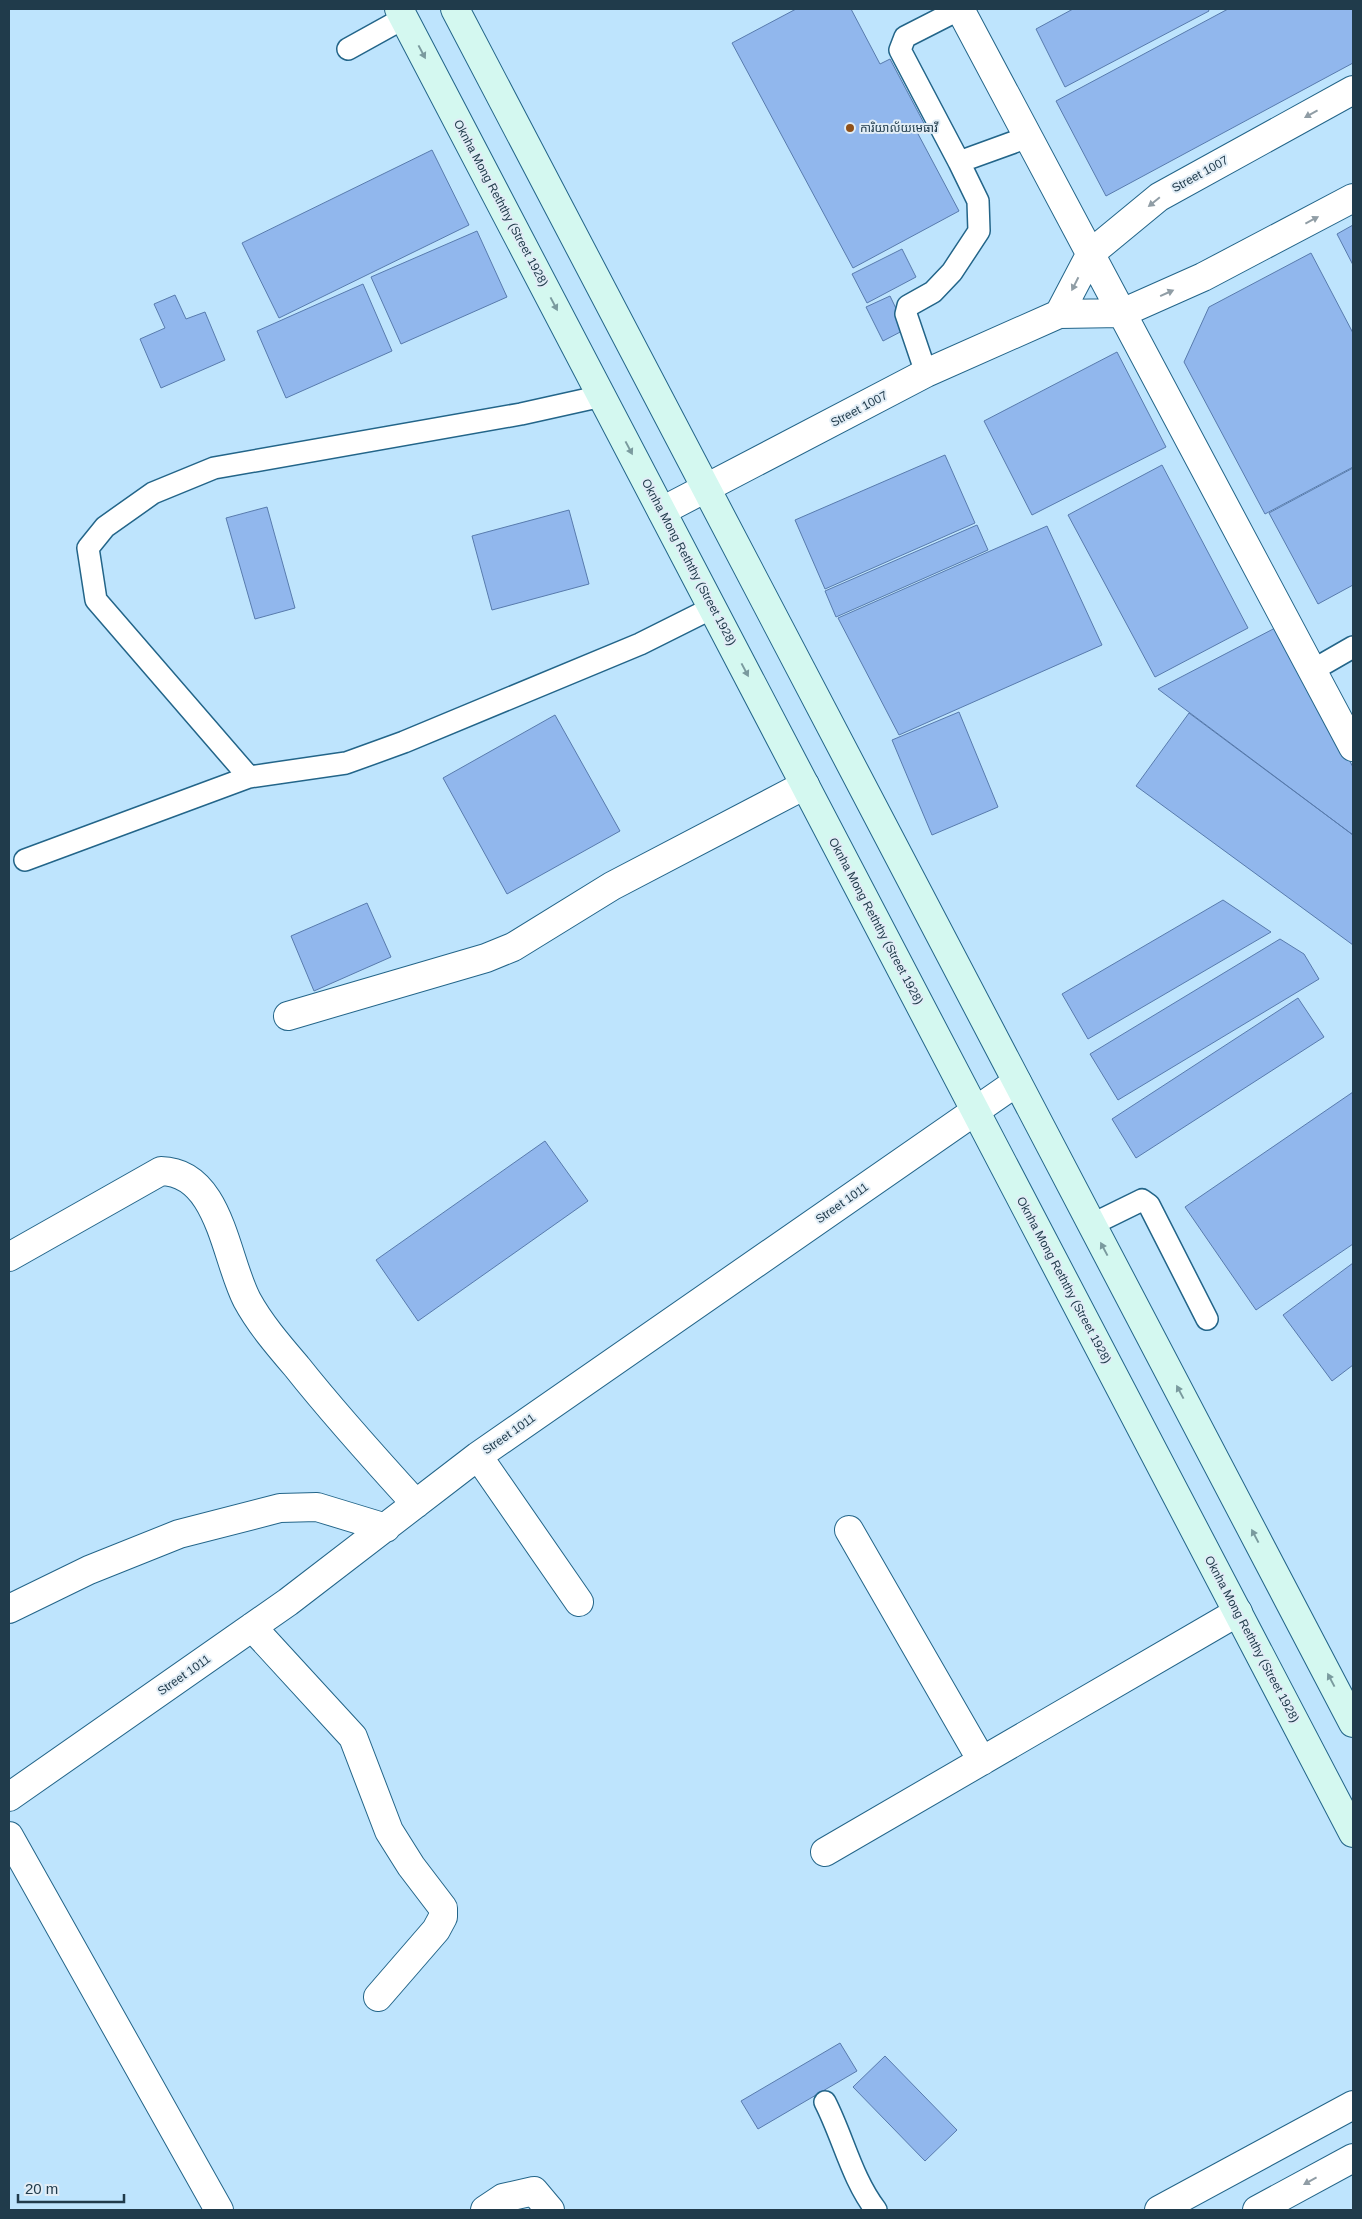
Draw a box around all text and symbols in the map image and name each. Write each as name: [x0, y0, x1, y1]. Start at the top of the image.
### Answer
one-way arrow: [418, 45, 426, 59]
one-way arrow: [1303, 110, 1318, 118]
street label: Oknha Mong Reththy (Street 1928): [451, 117, 551, 289]
place label: ការិយាល័យមេធាវី: [860, 121, 939, 135]
marker: ការិយាល័យមេធាវី: [844, 122, 856, 134]
street label: Street 1007: [1169, 153, 1231, 195]
one-way arrow: [1147, 196, 1160, 207]
one-way arrow: [1304, 216, 1319, 224]
one-way arrow: [1071, 277, 1079, 291]
one-way arrow: [1160, 289, 1174, 297]
one-way arrow: [550, 297, 558, 312]
street label: Street 1007: [828, 388, 890, 430]
one-way arrow: [625, 441, 633, 456]
street label: Oknha Mong Reththy (Street 1928): [639, 476, 739, 648]
one-way arrow: [741, 663, 749, 677]
street label: Oknha Mong Reththy (Street 1928): [826, 835, 926, 1007]
street label: Street 1011: [813, 1180, 871, 1226]
street label: Oknha Mong Reththy (Street 1928): [1014, 1194, 1114, 1366]
one-way arrow: [1100, 1241, 1108, 1256]
one-way arrow: [1176, 1385, 1184, 1400]
street label: Street 1011: [480, 1411, 538, 1457]
one-way arrow: [1251, 1529, 1259, 1544]
street label: Oknha Mong Reththy (Street 1928): [1202, 1553, 1302, 1725]
street label: Street 1011: [155, 1652, 213, 1698]
one-way arrow: [1327, 1673, 1335, 1688]
scale bar: [18, 2172, 124, 2204]
one-way arrow: [1303, 2177, 1318, 2185]
text: 20 m: [25, 2180, 58, 2197]

